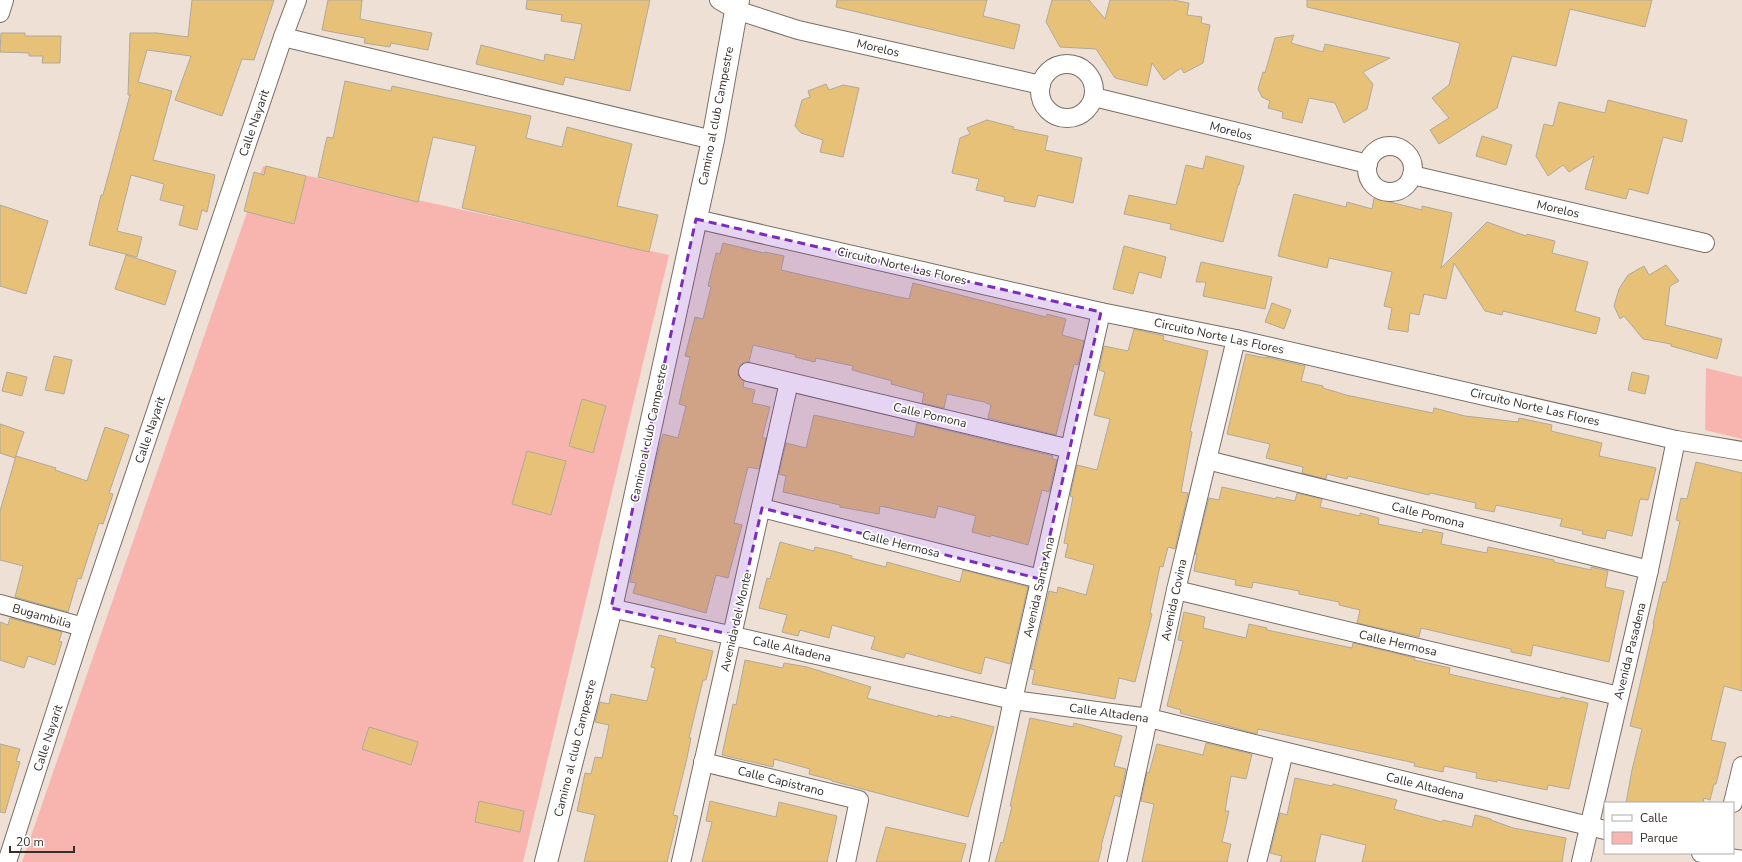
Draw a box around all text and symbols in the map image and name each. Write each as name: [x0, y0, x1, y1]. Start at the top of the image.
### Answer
street label: Morelos: [855, 35, 901, 61]
street label: Camino al club Campestre: [695, 45, 737, 187]
street label: Calle Nayarit: [235, 87, 273, 159]
street label: Morelos: [1208, 118, 1254, 144]
street label: Morelos: [1535, 196, 1581, 222]
street label: Circuito Norte Las Flores: [836, 243, 969, 289]
street label: Circuito Norte Las Flores: [1152, 314, 1286, 358]
street label: Camino al club Campestre: [626, 362, 672, 504]
street label: Circuito Norte Las Flores: [1469, 384, 1602, 430]
street label: Calle Nayarit: [131, 394, 169, 466]
street label: Calle Pomona: [892, 399, 968, 431]
street label: Calle Pomona: [1390, 498, 1466, 532]
street label: Calle Hermosa: [860, 527, 942, 561]
street label: Avenida Santa Ana: [1020, 535, 1058, 639]
street label: Avenida Covina: [1158, 558, 1190, 642]
street label: Avenida del Monte: [717, 571, 755, 673]
street label: Bugambilia: [10, 600, 74, 632]
street label: Avenida Pasadena: [1610, 601, 1650, 701]
street label: Calle Hermosa: [1357, 626, 1439, 660]
street label: Calle Altadena: [751, 632, 833, 666]
street label: Camino al club Campestre: [550, 678, 600, 818]
street label: Calle Altadena: [1068, 700, 1150, 726]
street label: Calle Nayarit: [30, 702, 67, 774]
street label: Calle Capistrano: [736, 762, 826, 800]
street label: Calle Altadena: [1384, 769, 1466, 803]
legend: [1604, 802, 1734, 854]
text: Calle: [1640, 810, 1668, 826]
scale bar: [10, 828, 74, 854]
text: Parque: [1640, 830, 1678, 846]
text: 20 m: [16, 834, 44, 850]

